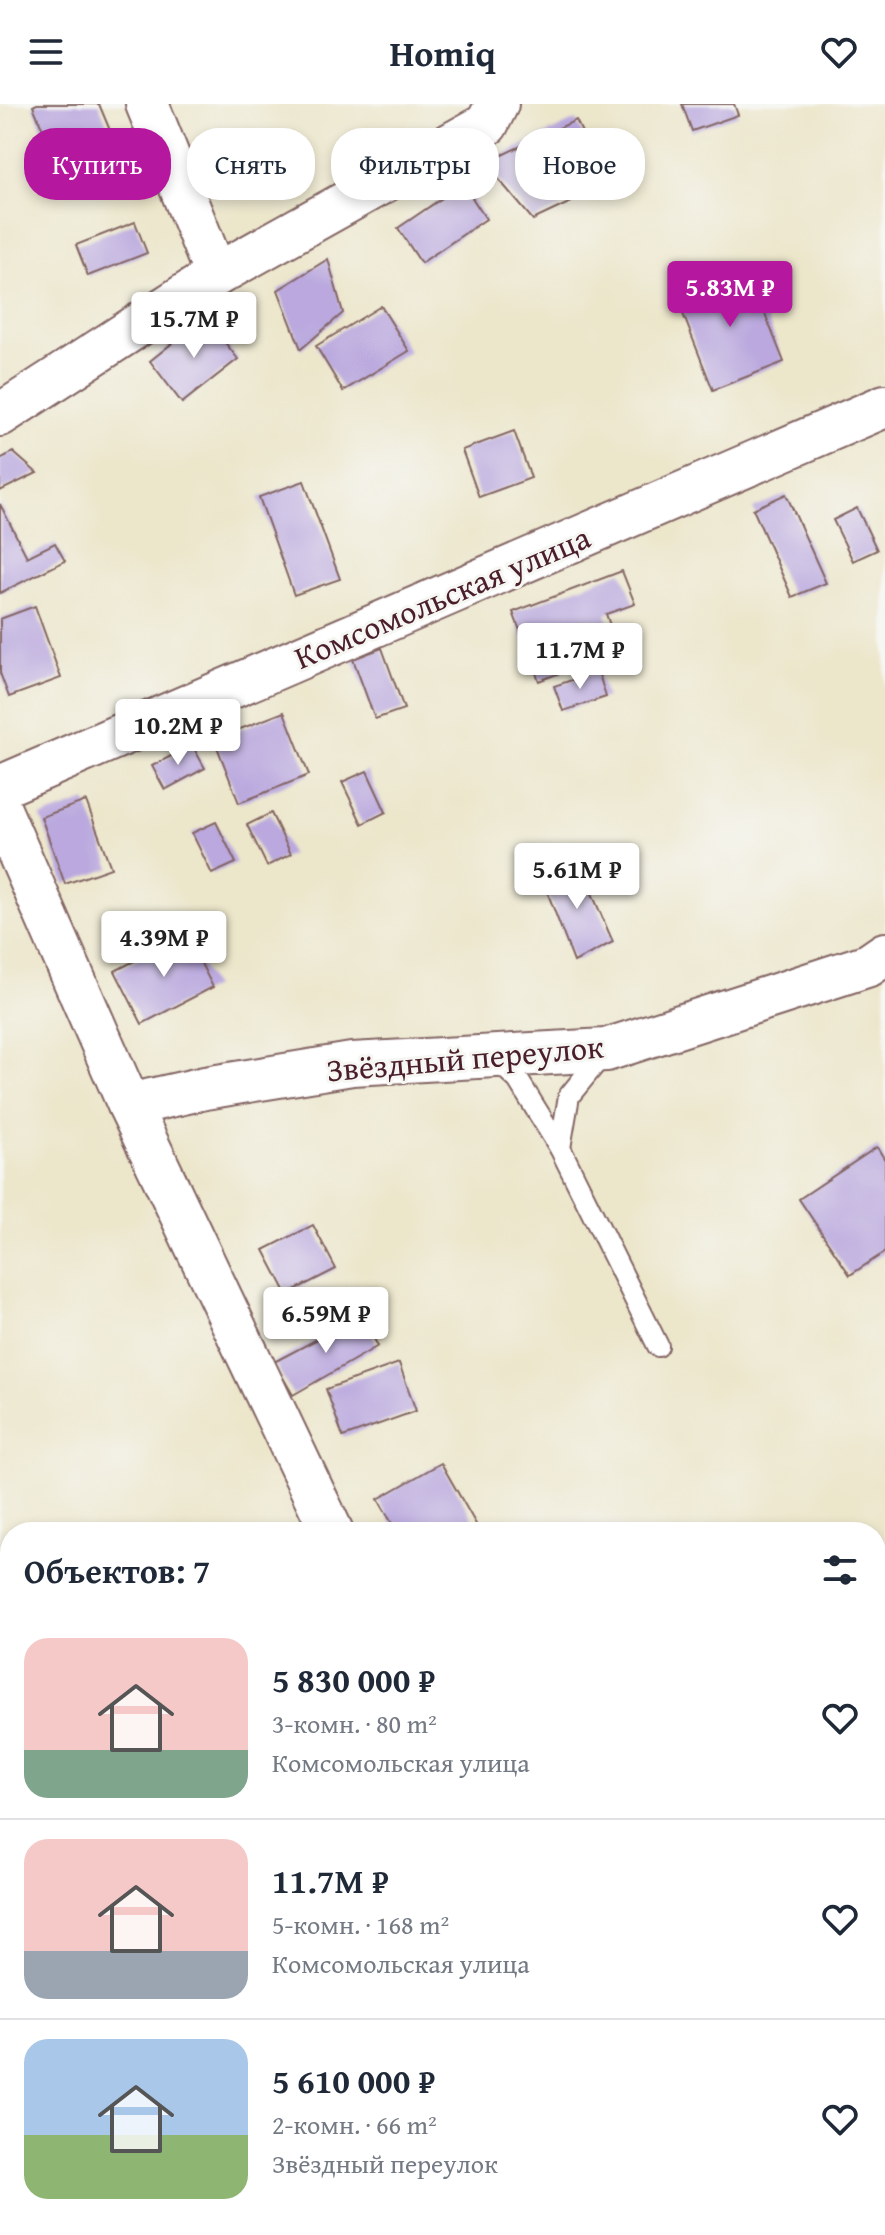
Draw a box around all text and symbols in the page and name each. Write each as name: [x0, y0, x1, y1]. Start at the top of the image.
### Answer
text: Homiq: [389, 26, 496, 79]
icon: menu: [24, 30, 68, 74]
icon: heart: [817, 30, 861, 74]
chip: Купить: [24, 128, 171, 200]
chip: Снять: [187, 128, 315, 200]
chip: Фильтры: [331, 128, 499, 200]
chip: Новое: [515, 128, 645, 200]
pin: 5.83M ₽: [656, 261, 804, 329]
text: 5.83M ₽: [685, 267, 775, 306]
pin: 15.7M ₽: [120, 292, 268, 360]
text: 15.7M ₽: [149, 298, 239, 337]
street label: Комсомольская улица: [287, 513, 598, 681]
pin: 11.7M ₽: [506, 623, 654, 691]
text: 11.7M ₽: [535, 629, 625, 668]
pin: 10.2M ₽: [104, 699, 252, 767]
text: 10.2M ₽: [133, 705, 223, 744]
pin: 5.61M ₽: [503, 843, 651, 911]
text: 5.61M ₽: [532, 849, 622, 888]
pin: 4.39M ₽: [90, 911, 238, 979]
text: 4.39M ₽: [119, 917, 209, 956]
street label: Звёздный переулок: [325, 1022, 606, 1094]
pin: 6.59M ₽: [252, 1287, 400, 1355]
text: 6.59M ₽: [281, 1293, 371, 1332]
text: Объектов: 7: [24, 1546, 210, 1595]
icon: filters: [818, 1548, 862, 1592]
text: 5 830 000 ₽: [272, 1655, 435, 1704]
icon: home: [88, 1670, 184, 1766]
icon: heart: [818, 1696, 862, 1740]
text: 3-комн. · 80 m²: [272, 1704, 437, 1743]
text: Комсомольская улица: [272, 1743, 530, 1782]
text: 11.7M ₽: [272, 1856, 389, 1905]
icon: home: [88, 1871, 184, 1967]
icon: heart: [818, 1897, 862, 1941]
text: 5-комн. · 168 m²: [272, 1905, 449, 1944]
text: Комсомольская улица: [272, 1944, 530, 1983]
text: 5 610 000 ₽: [272, 2056, 435, 2105]
icon: home: [88, 2071, 184, 2167]
icon: heart: [818, 2097, 862, 2141]
text: 2-комн. · 66 m²: [272, 2105, 437, 2144]
text: Звёздный переулок: [272, 2144, 498, 2183]

